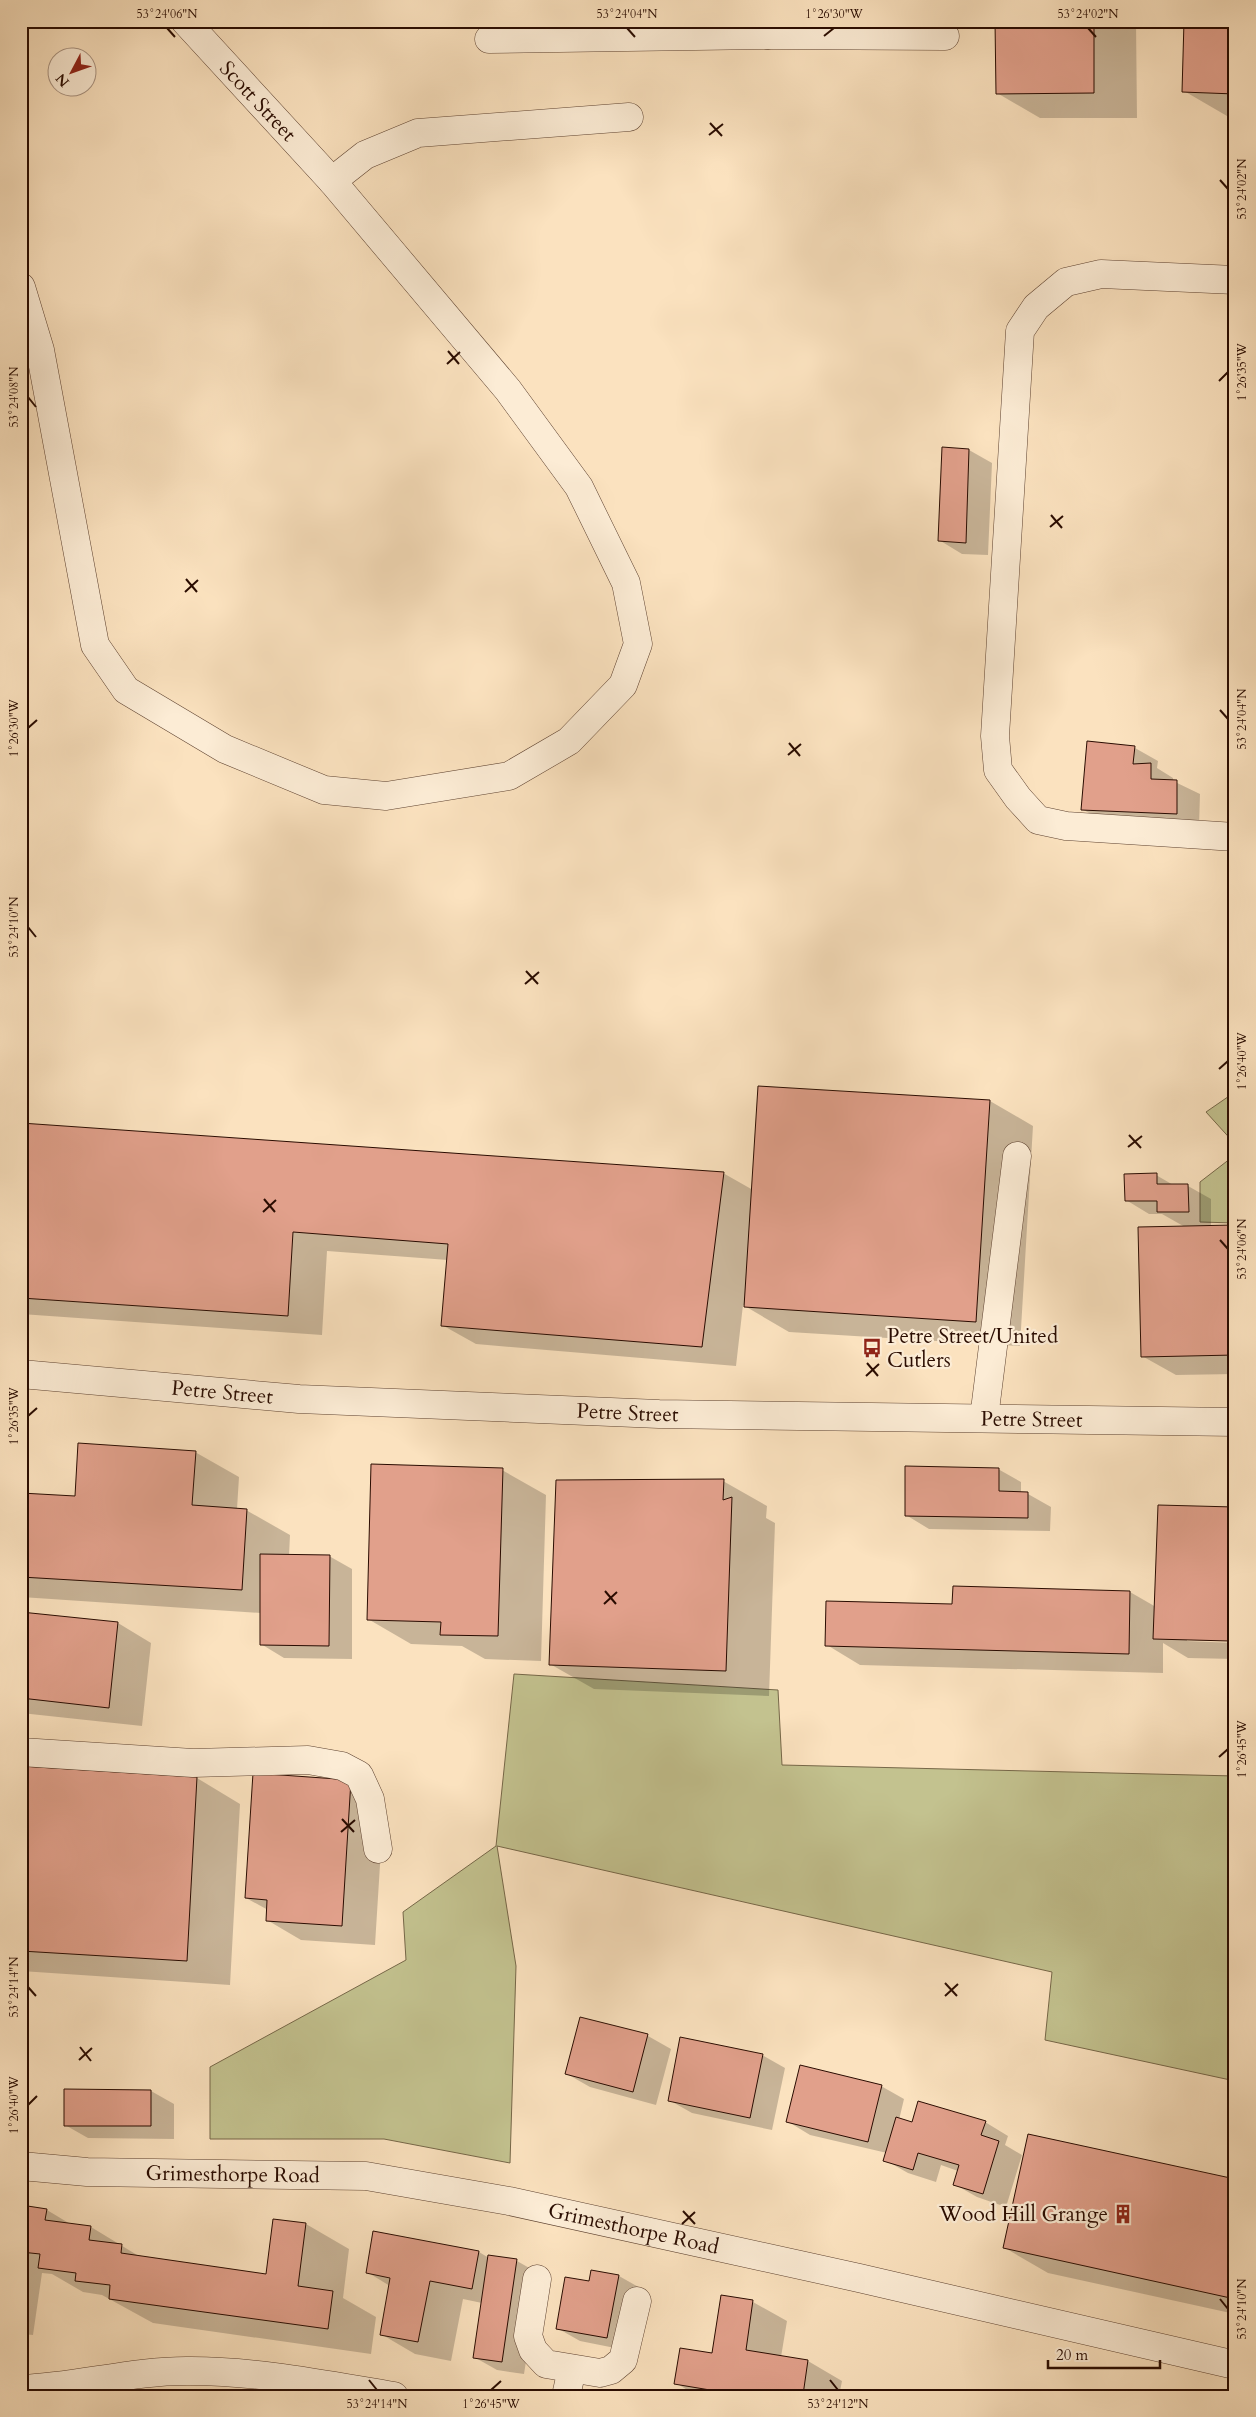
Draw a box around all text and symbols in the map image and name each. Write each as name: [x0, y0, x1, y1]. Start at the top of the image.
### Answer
text: 53°24'06"N: [137, 6, 198, 22]
text: 53°24'04"N: [597, 6, 658, 22]
text: 1°26'30"W: [805, 6, 864, 22]
text: 53°24'02"N: [1058, 6, 1119, 22]
north arrow: [48, 48, 98, 98]
street label: Scott Street: [213, 55, 303, 148]
text: N: [51, 69, 74, 91]
text: 53°24'02"N: [1234, 158, 1250, 219]
text: 1°26'35"W: [1234, 342, 1250, 401]
text: 53°24'08"N: [6, 366, 22, 427]
text: 53°24'04"N: [1234, 688, 1250, 749]
text: 1°26'30"W: [6, 698, 22, 757]
text: 53°24'10"N: [6, 896, 22, 957]
text: 1°26'40"W: [1234, 1031, 1250, 1090]
text: 53°24'06"N: [1234, 1218, 1250, 1279]
place label: Petre Street/United Cutlers: [887, 1322, 1058, 1375]
bus stop icon: Petre Street/United Cutlers: [861, 1337, 883, 1359]
street label: Petre Street: [170, 1374, 275, 1412]
text: 1°26'35"W: [6, 1386, 22, 1445]
street label: Petre Street: [576, 1397, 679, 1429]
street label: Petre Street: [980, 1404, 1083, 1435]
text: 1°26'45"W: [1234, 1719, 1250, 1778]
text: 53°24'14"N: [6, 1956, 22, 2017]
text: 1°26'40"W: [6, 2075, 22, 2134]
street label: Grimesthorpe Road: [145, 2159, 320, 2190]
street label: Grimesthorpe Road: [545, 2196, 722, 2262]
place label: Wood Hill Grange: [938, 2200, 1108, 2229]
building icon: Wood Hill Grange: [1112, 2203, 1134, 2225]
text: 53°24'10"N: [1234, 2278, 1250, 2339]
scale bar: [1048, 2337, 1161, 2369]
text: 20 m: [1056, 2345, 1088, 2365]
text: 53°24'14"N: [347, 2396, 408, 2412]
text: 1°26'45"W: [462, 2396, 521, 2412]
text: 53°24'12"N: [808, 2396, 869, 2412]

